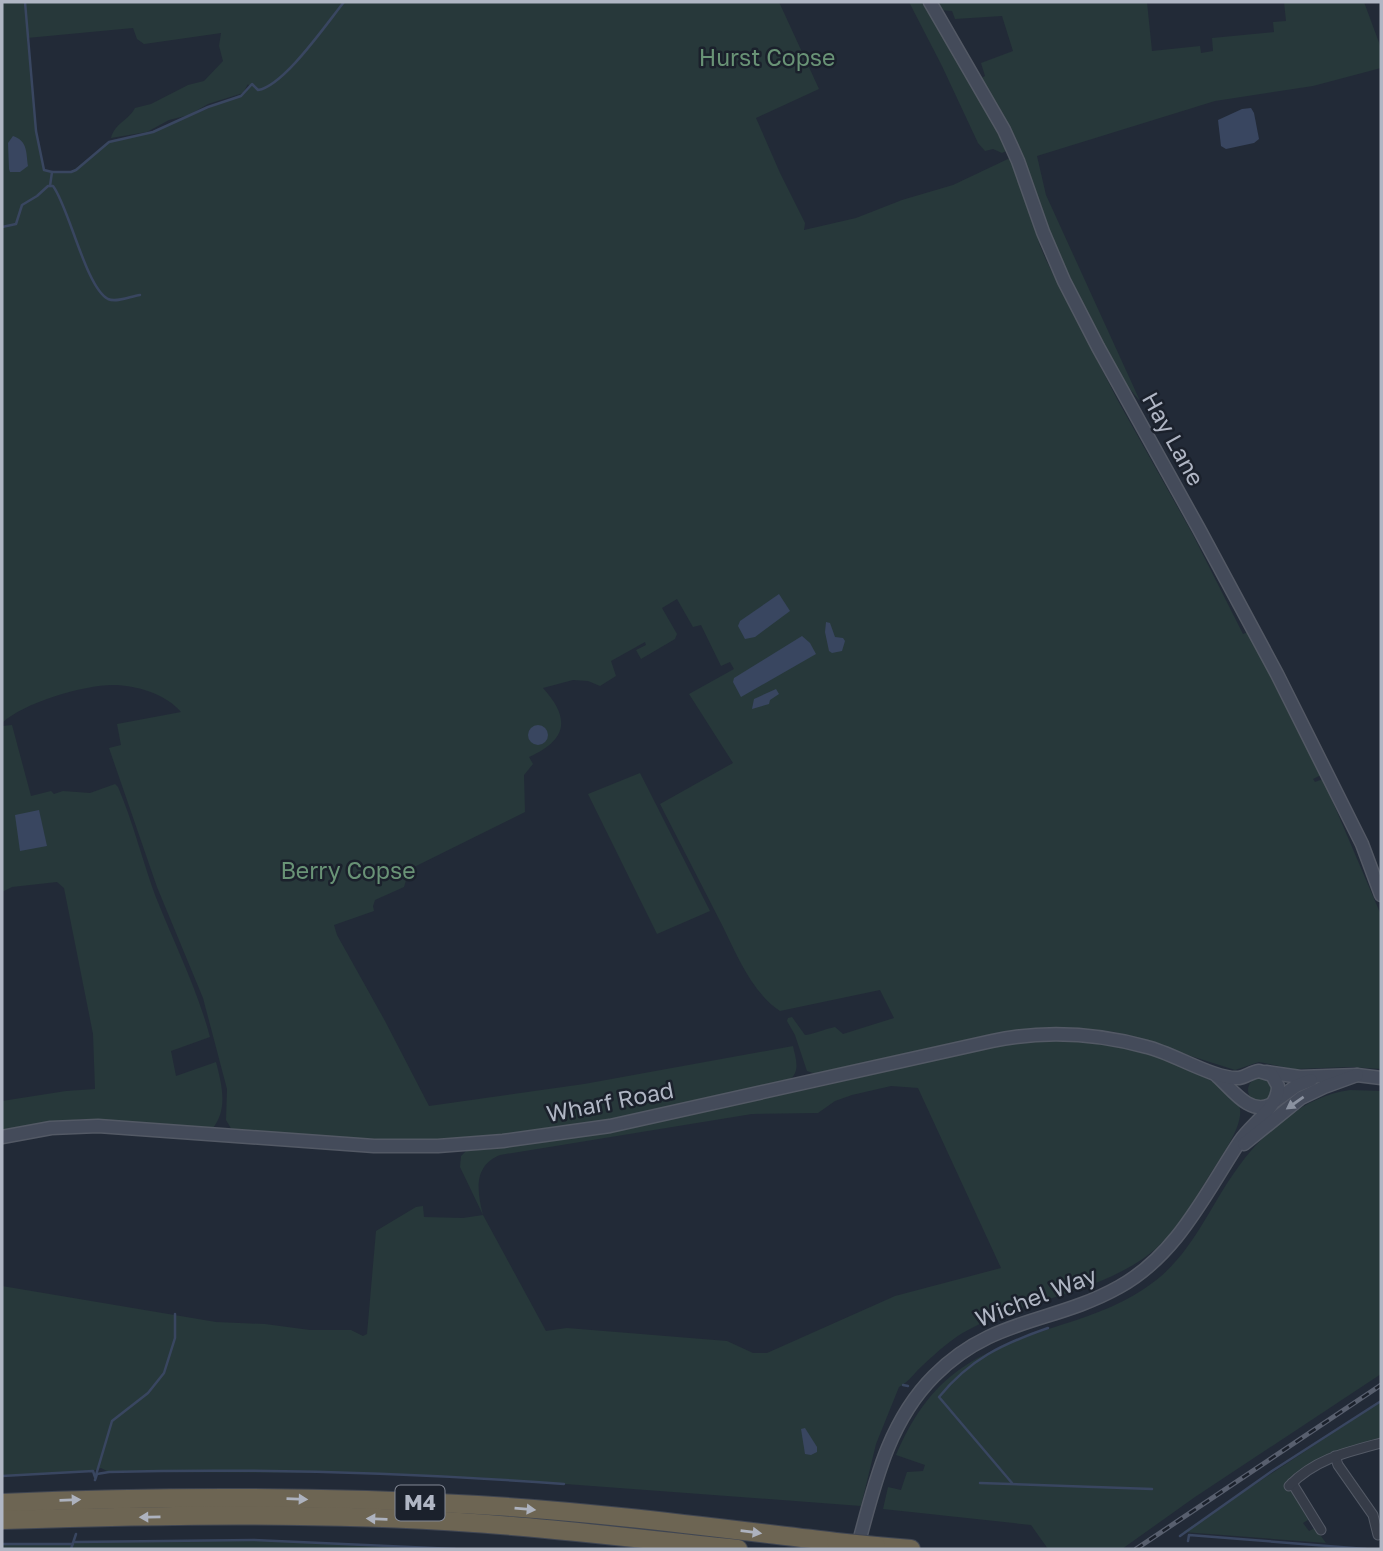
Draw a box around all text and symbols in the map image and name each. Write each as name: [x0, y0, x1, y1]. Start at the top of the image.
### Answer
park label: Hurst Copse: [699, 43, 835, 71]
street label: Hay Lane: [1137, 387, 1211, 490]
park label: Berry Copse: [280, 856, 416, 884]
street label: Wharf Road: [544, 1075, 676, 1127]
one-way arrow: [1286, 1096, 1304, 1110]
street label: Wichel Way: [971, 1260, 1100, 1332]
road number: M4: [396, 1486, 444, 1520]
one-way arrow: [287, 1493, 309, 1504]
one-way arrow: [59, 1495, 81, 1506]
one-way arrow: [514, 1504, 536, 1515]
one-way arrow: [138, 1511, 160, 1522]
one-way arrow: [366, 1513, 388, 1525]
one-way arrow: [740, 1527, 762, 1538]

